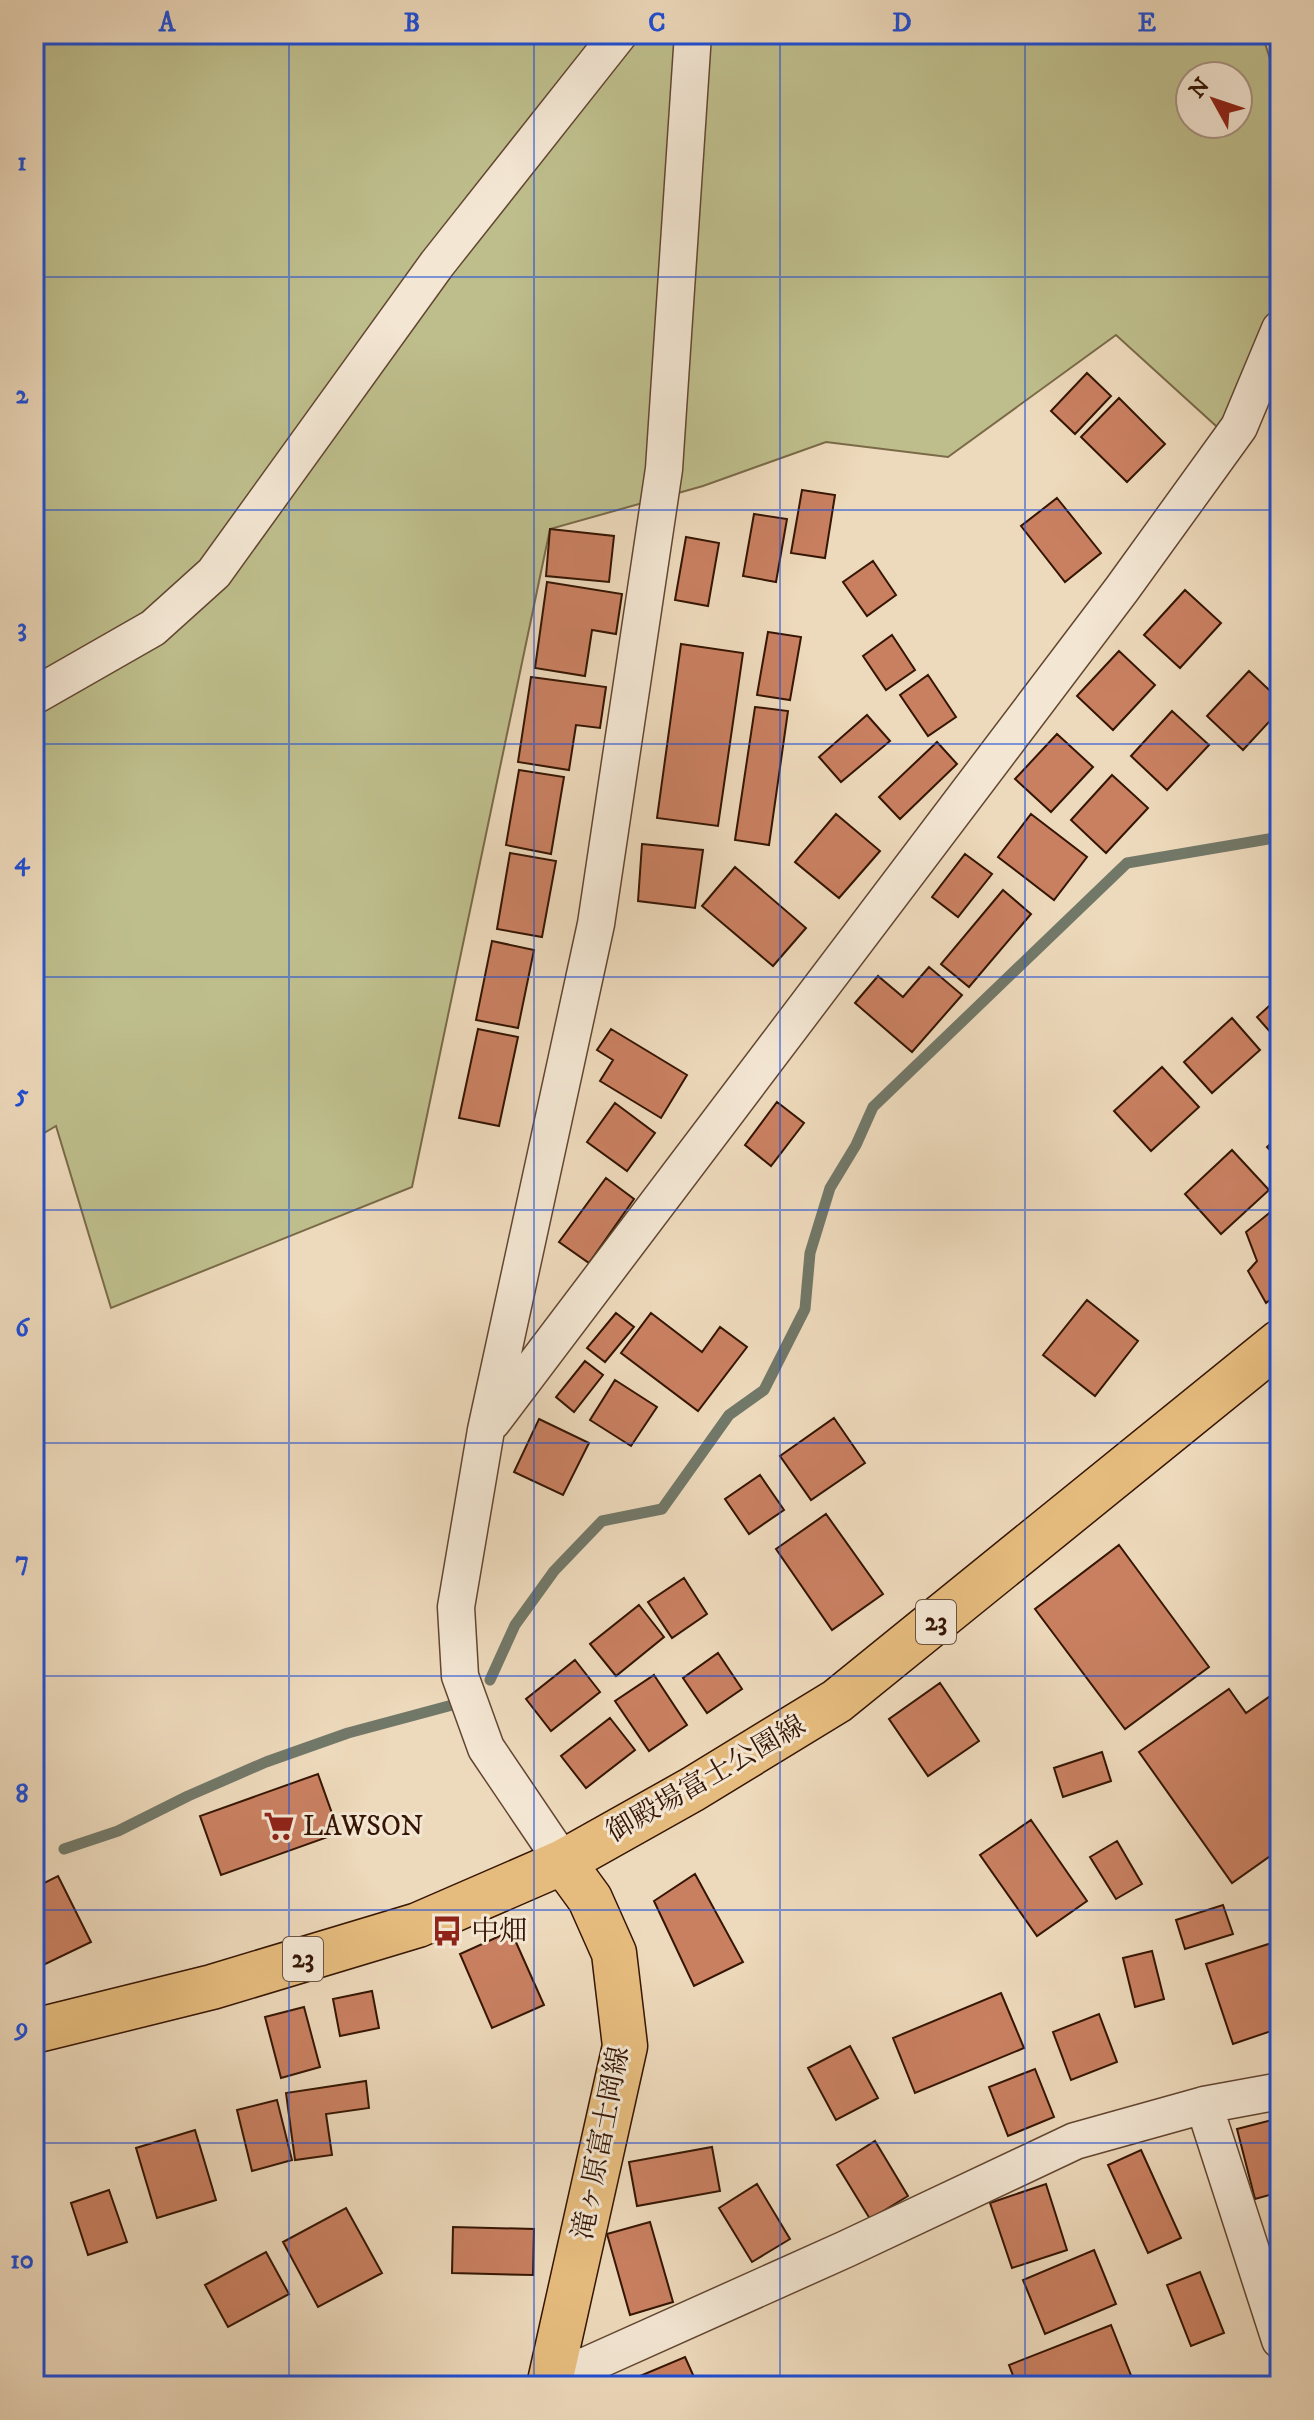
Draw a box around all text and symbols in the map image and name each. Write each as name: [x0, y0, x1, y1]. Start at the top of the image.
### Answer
text: A: [158, 7, 177, 40]
text: B: [404, 7, 420, 40]
text: C: [648, 7, 666, 40]
text: D: [892, 7, 912, 40]
text: E: [1138, 7, 1156, 40]
north arrow: [1174, 60, 1254, 140]
text: N: [1184, 73, 1216, 104]
text: 1: [17, 146, 27, 179]
text: 2: [16, 379, 30, 412]
text: 3: [17, 612, 27, 645]
text: 4: [15, 845, 31, 878]
text: 5: [15, 1078, 29, 1111]
text: 6: [15, 1312, 30, 1345]
text: 7: [15, 1545, 29, 1578]
road number: 23: [916, 1600, 956, 1644]
street label: 御殿場富士公園線: [600, 1708, 812, 1850]
text: 8: [15, 1778, 29, 1811]
supermarket icon: LAWSON: [262, 1809, 296, 1843]
place label: LAWSON: [303, 1809, 423, 1844]
bus stop icon: 中畑: [430, 1914, 464, 1948]
place label: 中畑: [471, 1914, 527, 1949]
road number: 23: [283, 1937, 323, 1981]
text: 9: [14, 2011, 28, 2044]
street label: 滝ヶ原富士岡線: [565, 2043, 637, 2243]
text: 10: [10, 2244, 34, 2277]

